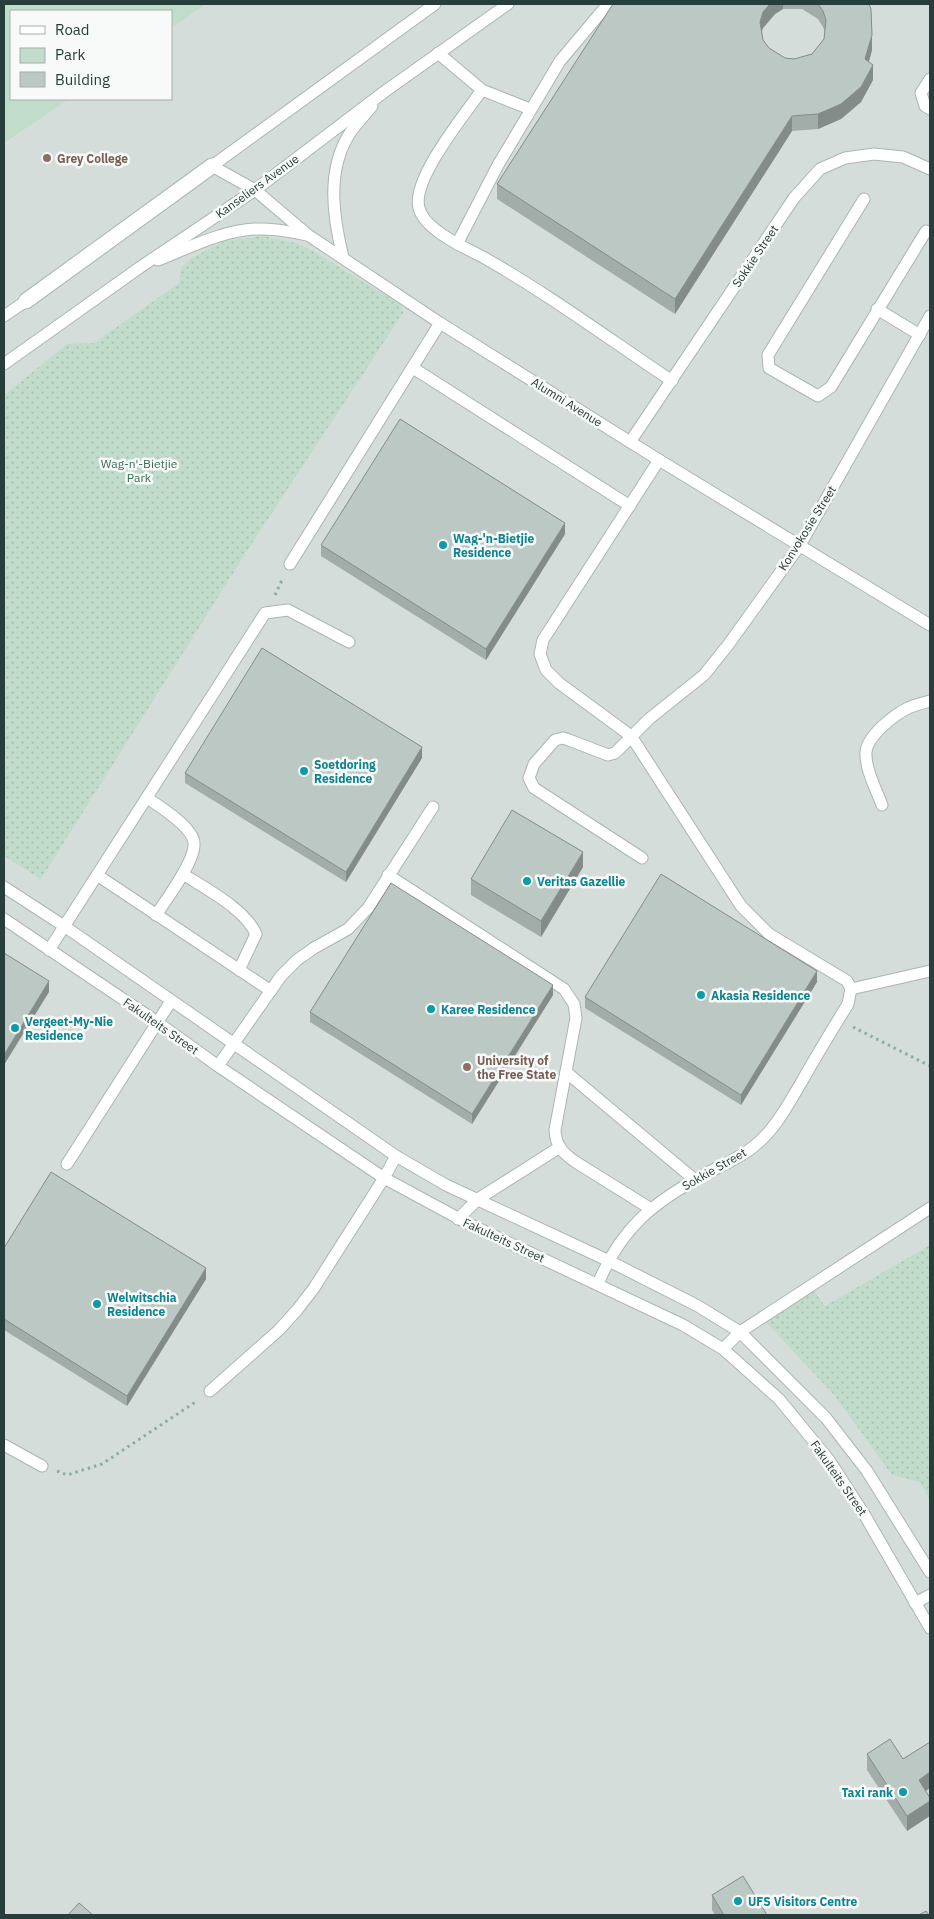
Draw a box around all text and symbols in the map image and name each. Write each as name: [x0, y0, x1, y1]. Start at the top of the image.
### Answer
legend: [10, 10, 172, 100]
text: Road: [55, 20, 90, 39]
text: Park: [55, 45, 85, 64]
text: Building: [55, 70, 110, 89]
place label: Grey College: [57, 151, 128, 166]
street label: Kanseliers Avenue: [213, 151, 302, 221]
marker: Grey College: [41, 152, 53, 164]
street label: Sokkie Street: [729, 222, 781, 290]
street label: Alumni Avenue: [529, 374, 606, 430]
park label: Wag-n'-Bietjie Park: [101, 456, 178, 485]
street label: Konvokosie Street: [775, 483, 839, 573]
place label: Wag-'n-Bietjie Residence: [453, 531, 534, 560]
marker: Wag-'n-Bietjie Residence: [437, 539, 449, 551]
place label: Soetdoring Residence: [314, 757, 376, 786]
marker: Soetdoring Residence: [298, 765, 310, 777]
place label: Veritas Gazellie: [537, 874, 626, 889]
marker: Veritas Gazellie: [521, 875, 533, 887]
place label: Akasia Residence: [711, 988, 811, 1003]
marker: Akasia Residence: [695, 989, 707, 1001]
street label: Fakulteits Street: [120, 994, 202, 1058]
place label: Karee Residence: [441, 1002, 536, 1017]
marker: Karee Residence: [425, 1003, 437, 1015]
place label: Vergeet-My-Nie Residence: [25, 1014, 113, 1043]
marker: Vergeet-My-Nie Residence: [9, 1022, 21, 1034]
place label: University of the Free State: [477, 1053, 556, 1082]
marker: University of the Free State: [461, 1061, 473, 1073]
street label: Sokkie Street: [679, 1145, 749, 1193]
street label: Fakulteits Street: [461, 1215, 547, 1265]
place label: Welwitschia Residence: [107, 1290, 177, 1319]
marker: Welwitschia Residence: [91, 1298, 103, 1310]
street label: Fakulteits Street: [807, 1437, 871, 1519]
place label: Taxi rank: [841, 1785, 893, 1800]
marker: Taxi rank: [897, 1786, 909, 1798]
place label: UFS Visitors Centre: [748, 1894, 858, 1909]
marker: UFS Visitors Centre: [732, 1895, 744, 1907]

